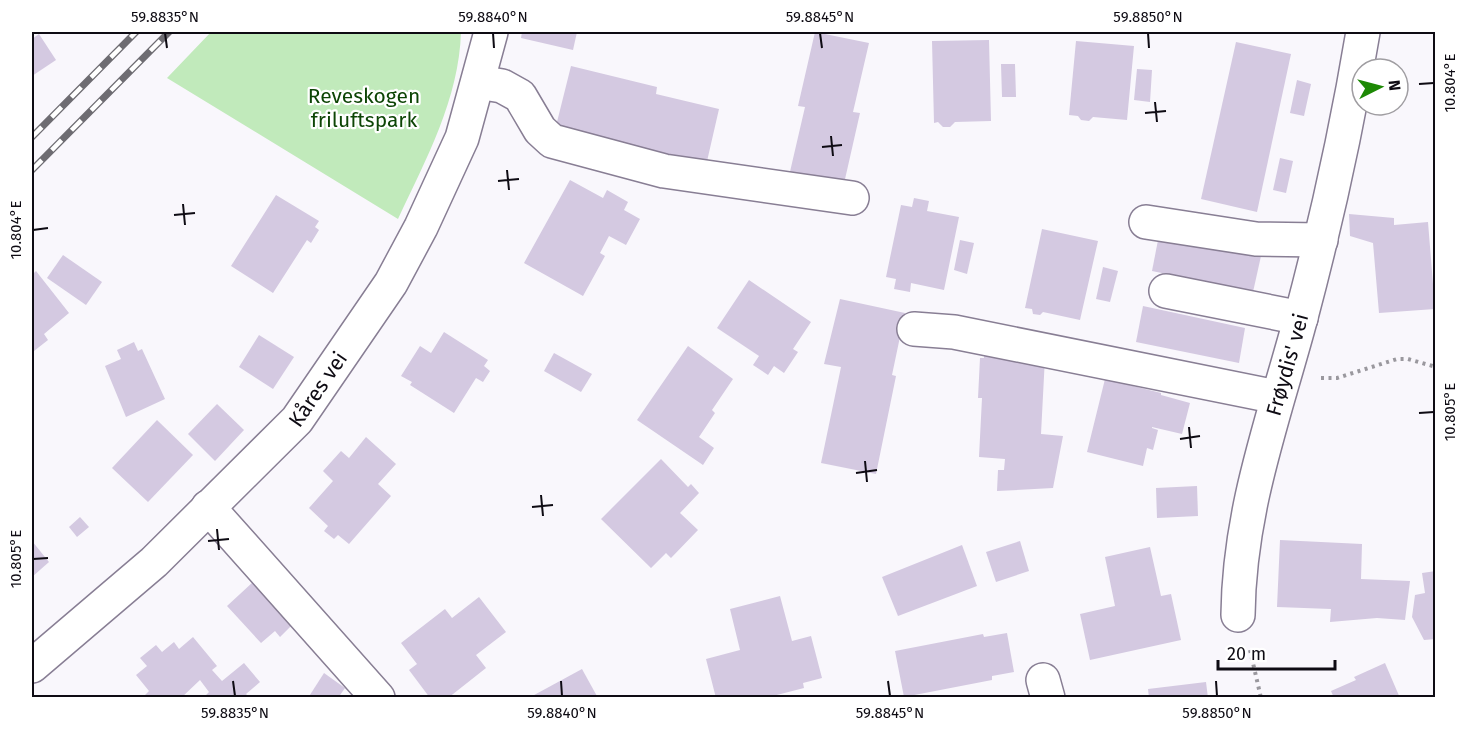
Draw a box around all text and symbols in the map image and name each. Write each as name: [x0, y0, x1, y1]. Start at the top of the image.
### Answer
text: 59.8835°N: [131, 8, 199, 26]
text: 59.8840°N: [458, 8, 528, 26]
text: 59.8845°N: [786, 8, 854, 26]
text: 59.8850°N: [1113, 8, 1183, 26]
text: 10.804°E: [1441, 54, 1459, 112]
north arrow: [1350, 57, 1410, 117]
text: N: [1384, 79, 1404, 92]
park label: Reveskogen friluftspark: [308, 83, 420, 133]
text: 10.804°E: [7, 201, 25, 259]
street label: Frøydis' vei: [1260, 311, 1314, 419]
street label: Kåres vei: [283, 347, 353, 432]
text: 10.805°E: [1441, 383, 1459, 441]
text: 10.805°E: [7, 530, 25, 588]
scale bar: [1218, 633, 1335, 671]
text: 20 m: [1227, 643, 1266, 665]
text: 59.8835°N: [201, 704, 269, 722]
text: 59.8840°N: [527, 704, 597, 722]
text: 59.8845°N: [856, 704, 924, 722]
text: 59.8850°N: [1182, 704, 1252, 722]

